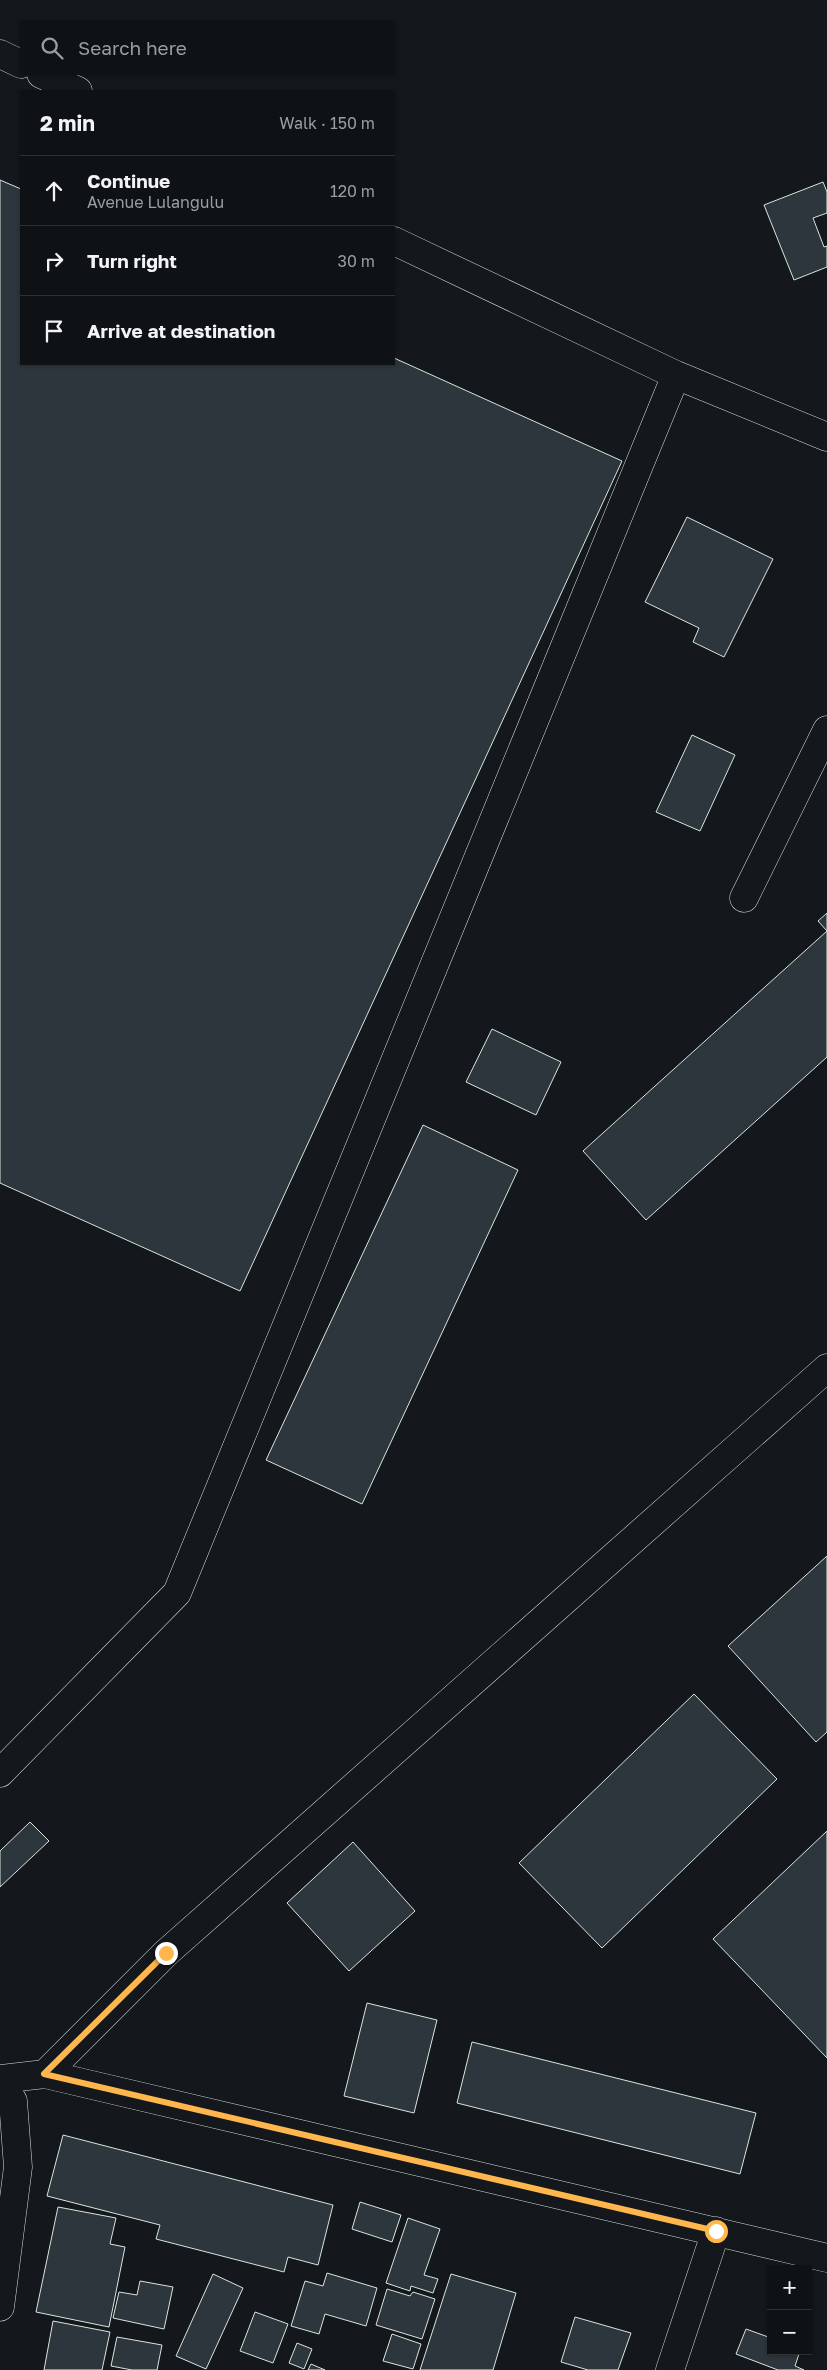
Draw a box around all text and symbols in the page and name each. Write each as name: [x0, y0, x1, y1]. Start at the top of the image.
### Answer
search box: [20, 20, 395, 75]
icon: search: [38, 34, 66, 62]
text: Search here: [78, 36, 187, 59]
text: 2 min: [40, 110, 95, 136]
text: Walk · 150 m: [279, 113, 375, 133]
text: Continue: [87, 169, 170, 192]
icon: ahead: [40, 177, 68, 205]
text: 120 m: [330, 181, 375, 201]
text: Avenue Lulangulu: [87, 192, 224, 212]
icon: right: [40, 247, 68, 275]
text: Turn right: [87, 249, 177, 272]
text: 30 m: [338, 251, 375, 271]
icon: arrive: [40, 317, 68, 345]
text: Arrive at destination: [87, 319, 275, 342]
route end: [155, 1942, 178, 1965]
route start: [705, 2220, 728, 2243]
map controls: [767, 2265, 812, 2355]
button: +: [767, 2265, 812, 2310]
button: −: [767, 2310, 812, 2355]

